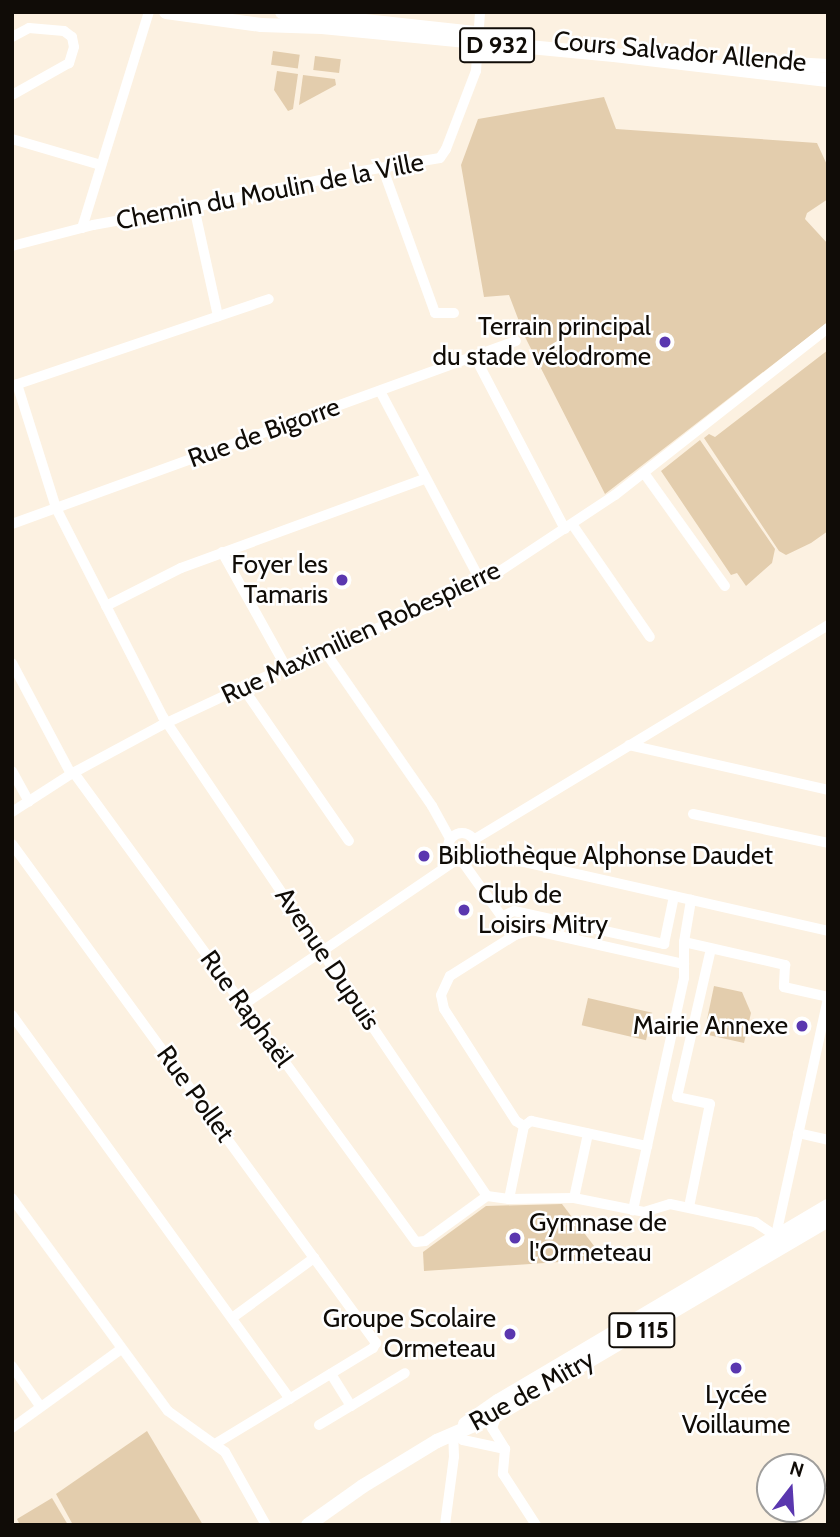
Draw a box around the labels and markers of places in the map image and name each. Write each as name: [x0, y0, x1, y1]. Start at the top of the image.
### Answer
place label: Terrain principal du stade vélodrome: [433, 311, 651, 372]
marker: Terrain principal du stade vélodrome: [657, 334, 673, 350]
place label: Foyer les Tamaris: [231, 549, 328, 610]
marker: Foyer les Tamaris: [334, 572, 350, 588]
place label: Bibliothèque Alphonse Daudet: [438, 840, 773, 872]
marker: Bibliothèque Alphonse Daudet: [416, 848, 432, 864]
place label: Club de Loisirs Mitry: [478, 879, 608, 940]
marker: Club de Loisirs Mitry: [456, 902, 472, 918]
place label: Mairie Annexe: [633, 1010, 788, 1042]
marker: Mairie Annexe: [794, 1018, 810, 1034]
place label: Gymnase de l'Ormeteau: [529, 1207, 667, 1268]
marker: Gymnase de l'Ormeteau: [507, 1230, 523, 1246]
place label: Groupe Scolaire Ormeteau: [323, 1303, 496, 1364]
marker: Groupe Scolaire Ormeteau: [502, 1326, 518, 1342]
marker: Lycée Voillaume: [728, 1360, 744, 1376]
place label: Lycée Voillaume: [682, 1379, 790, 1440]

